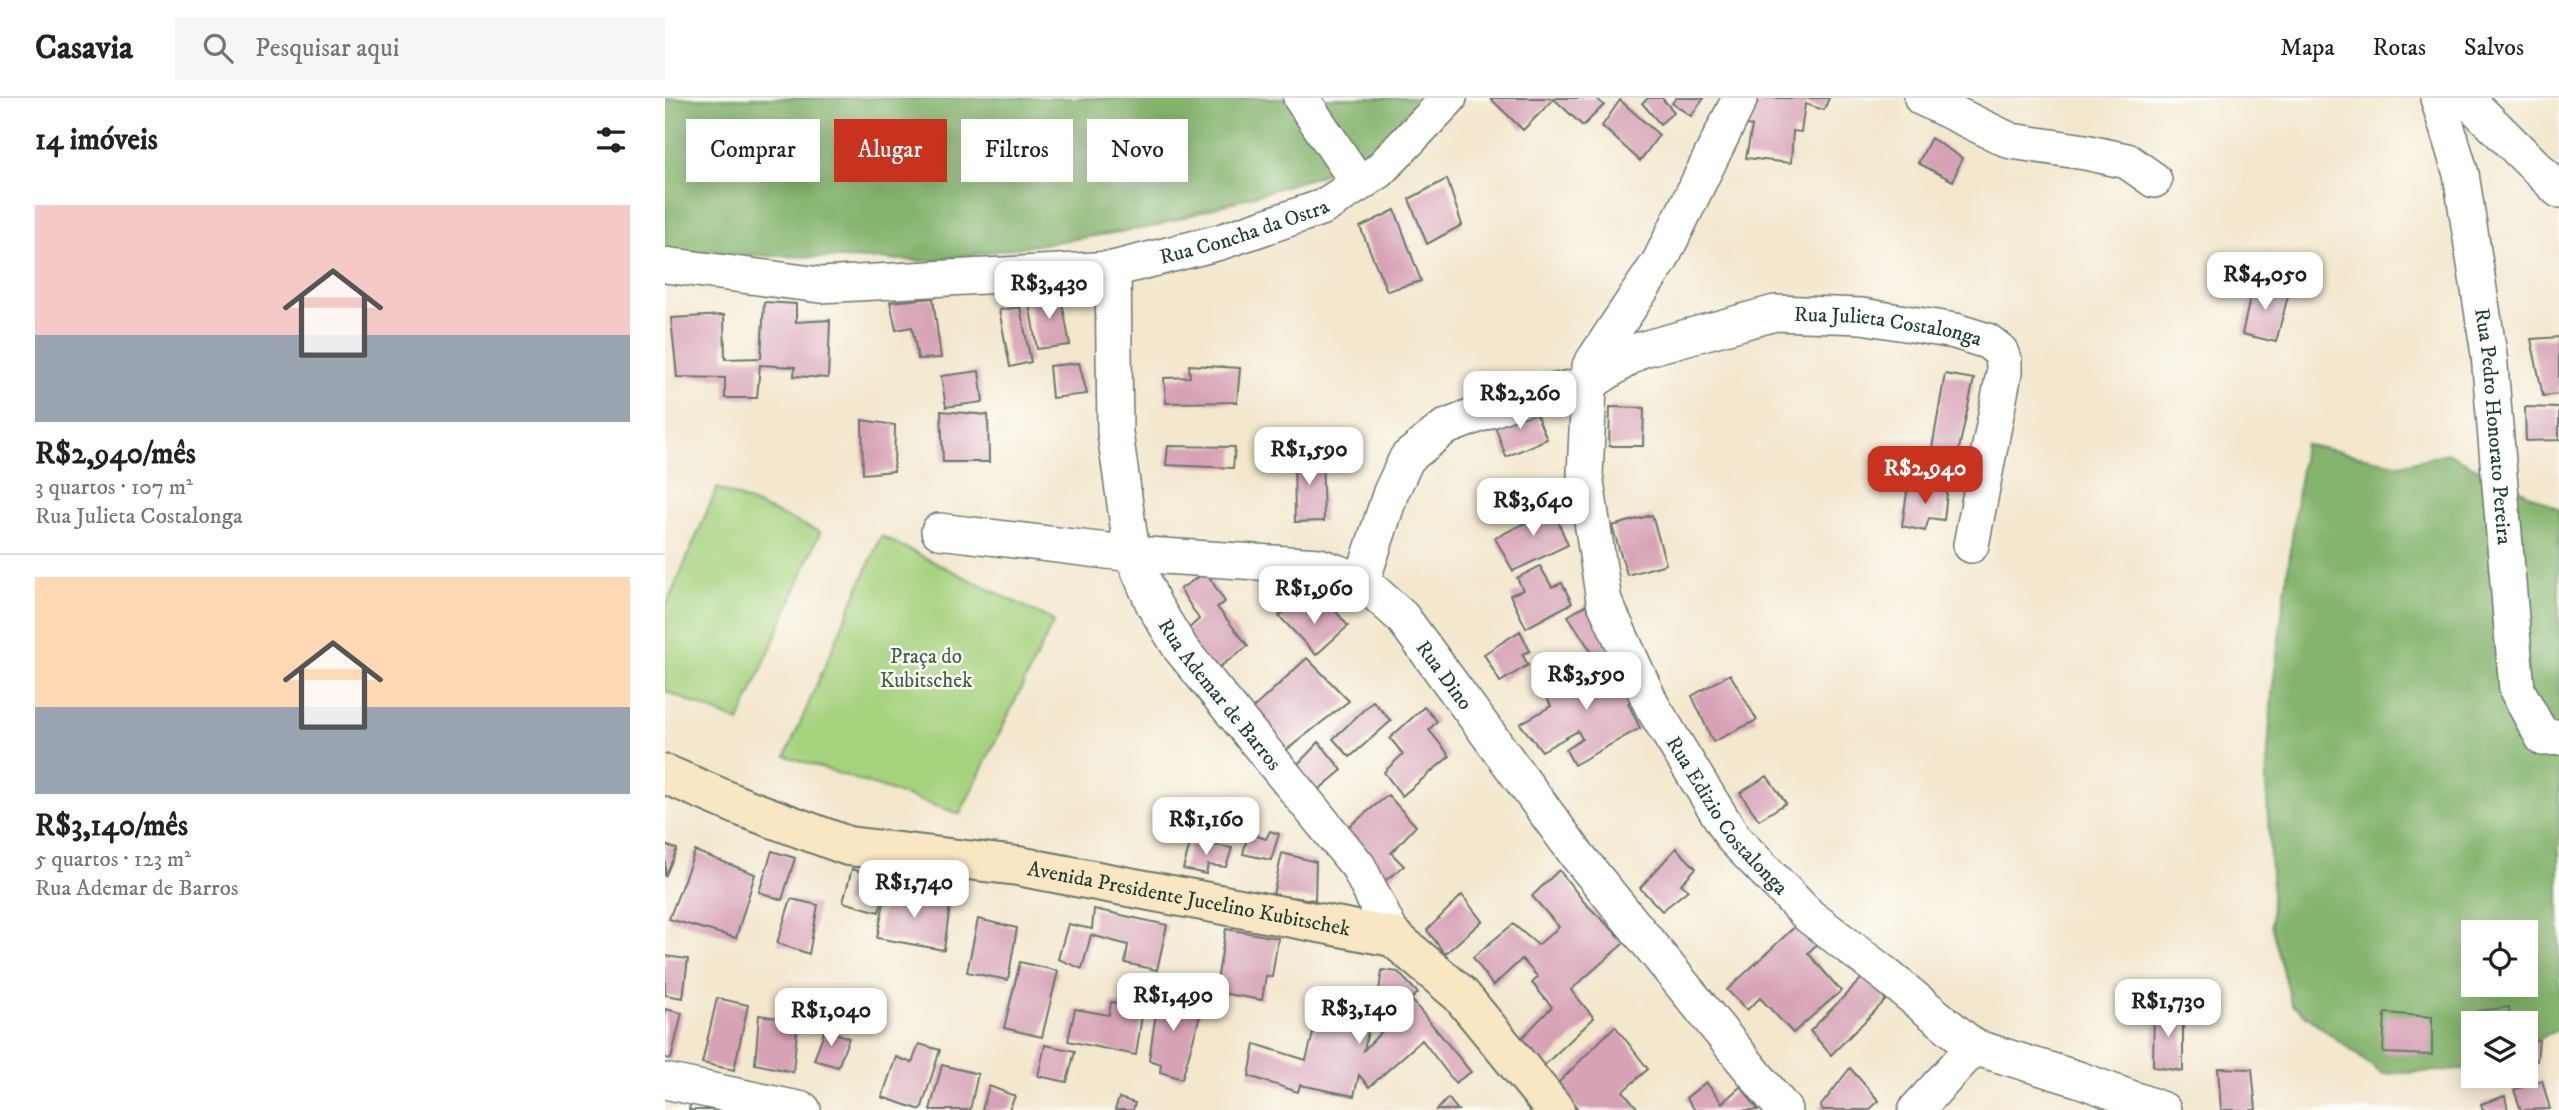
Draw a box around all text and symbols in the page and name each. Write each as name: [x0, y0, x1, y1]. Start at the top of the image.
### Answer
search box: [175, 17, 665, 80]
text: Casavia: [35, 28, 133, 69]
icon: search: [199, 29, 237, 67]
text: Pesquisar aqui: [255, 32, 399, 65]
text: Mapa: [2280, 33, 2335, 63]
text: Rotas: [2373, 33, 2426, 63]
text: Salvos: [2464, 33, 2524, 63]
chip: Comprar: [686, 119, 820, 182]
chip: Alugar: [834, 119, 947, 182]
chip: Filtros: [961, 119, 1073, 182]
chip: Novo: [1087, 119, 1188, 182]
icon: filters: [592, 121, 630, 159]
text: 14 imóveis: [35, 122, 158, 159]
street label: Rua Concha da Ostra: [1157, 194, 1335, 271]
icon: home: [270, 250, 396, 376]
pin: R$4,050: [2200, 252, 2330, 312]
text: R$4,050: [2223, 260, 2307, 289]
pin: R$3,430: [984, 262, 1114, 321]
text: R$3,430: [1010, 269, 1088, 298]
street label: Rua Julieta Costalonga: [1794, 302, 1985, 353]
street label: Rua Pedro Honorato Pereira: [2468, 306, 2517, 546]
pin: R$2,260: [1455, 372, 1585, 431]
text: R$2,260: [1479, 379, 1561, 408]
pin: R$1,590: [1244, 428, 1374, 487]
text: R$1,590: [1270, 435, 1348, 464]
text: R$2,940/mês: [35, 436, 196, 473]
pin: R$2,940: [1860, 446, 1990, 506]
text: R$2,940: [1884, 454, 1966, 483]
text: 3 quartos · 107 m²: [35, 473, 193, 502]
pin: R$3,640: [1468, 478, 1598, 538]
text: R$3,640: [1493, 486, 1573, 515]
text: Rua Julieta Costalonga: [35, 502, 243, 531]
pin: R$1,960: [1249, 566, 1379, 626]
text: R$1,960: [1275, 574, 1353, 603]
street label: Rua Ademar de Barros: [1152, 614, 1287, 776]
icon: home: [270, 622, 396, 748]
street label: Rua Dino: [1410, 636, 1478, 715]
park label: Praça do Kubitschek: [880, 644, 973, 694]
pin: R$3,590: [1521, 652, 1651, 712]
text: R$3,590: [1547, 660, 1625, 689]
street label: Rua Edizio Costalonga: [1660, 732, 1793, 901]
pin: R$1,160: [1141, 798, 1271, 857]
text: R$1,160: [1168, 805, 1244, 834]
text: R$3,140/mês: [35, 808, 188, 845]
text: 5 quartos · 123 m²: [35, 845, 191, 874]
street label: Avenida Presidente Jucelino Kubitschek: [1025, 856, 1353, 943]
pin: R$1,740: [849, 860, 979, 920]
text: R$1,740: [875, 868, 953, 897]
text: Rua Ademar de Barros: [35, 874, 239, 903]
map controls: [2461, 920, 2538, 1088]
button: locate: [2461, 920, 2538, 997]
pin: R$1,490: [1108, 974, 1238, 1033]
pin: R$1,730: [2103, 979, 2233, 1039]
text: R$1,490: [1133, 981, 1213, 1010]
pin: R$3,140: [1294, 986, 1424, 1046]
text: R$1,730: [2131, 987, 2205, 1016]
pin: R$1,040: [766, 988, 896, 1048]
text: R$3,140: [1321, 994, 1397, 1023]
text: R$1,040: [791, 996, 871, 1025]
button: layers: [2461, 1011, 2538, 1088]

